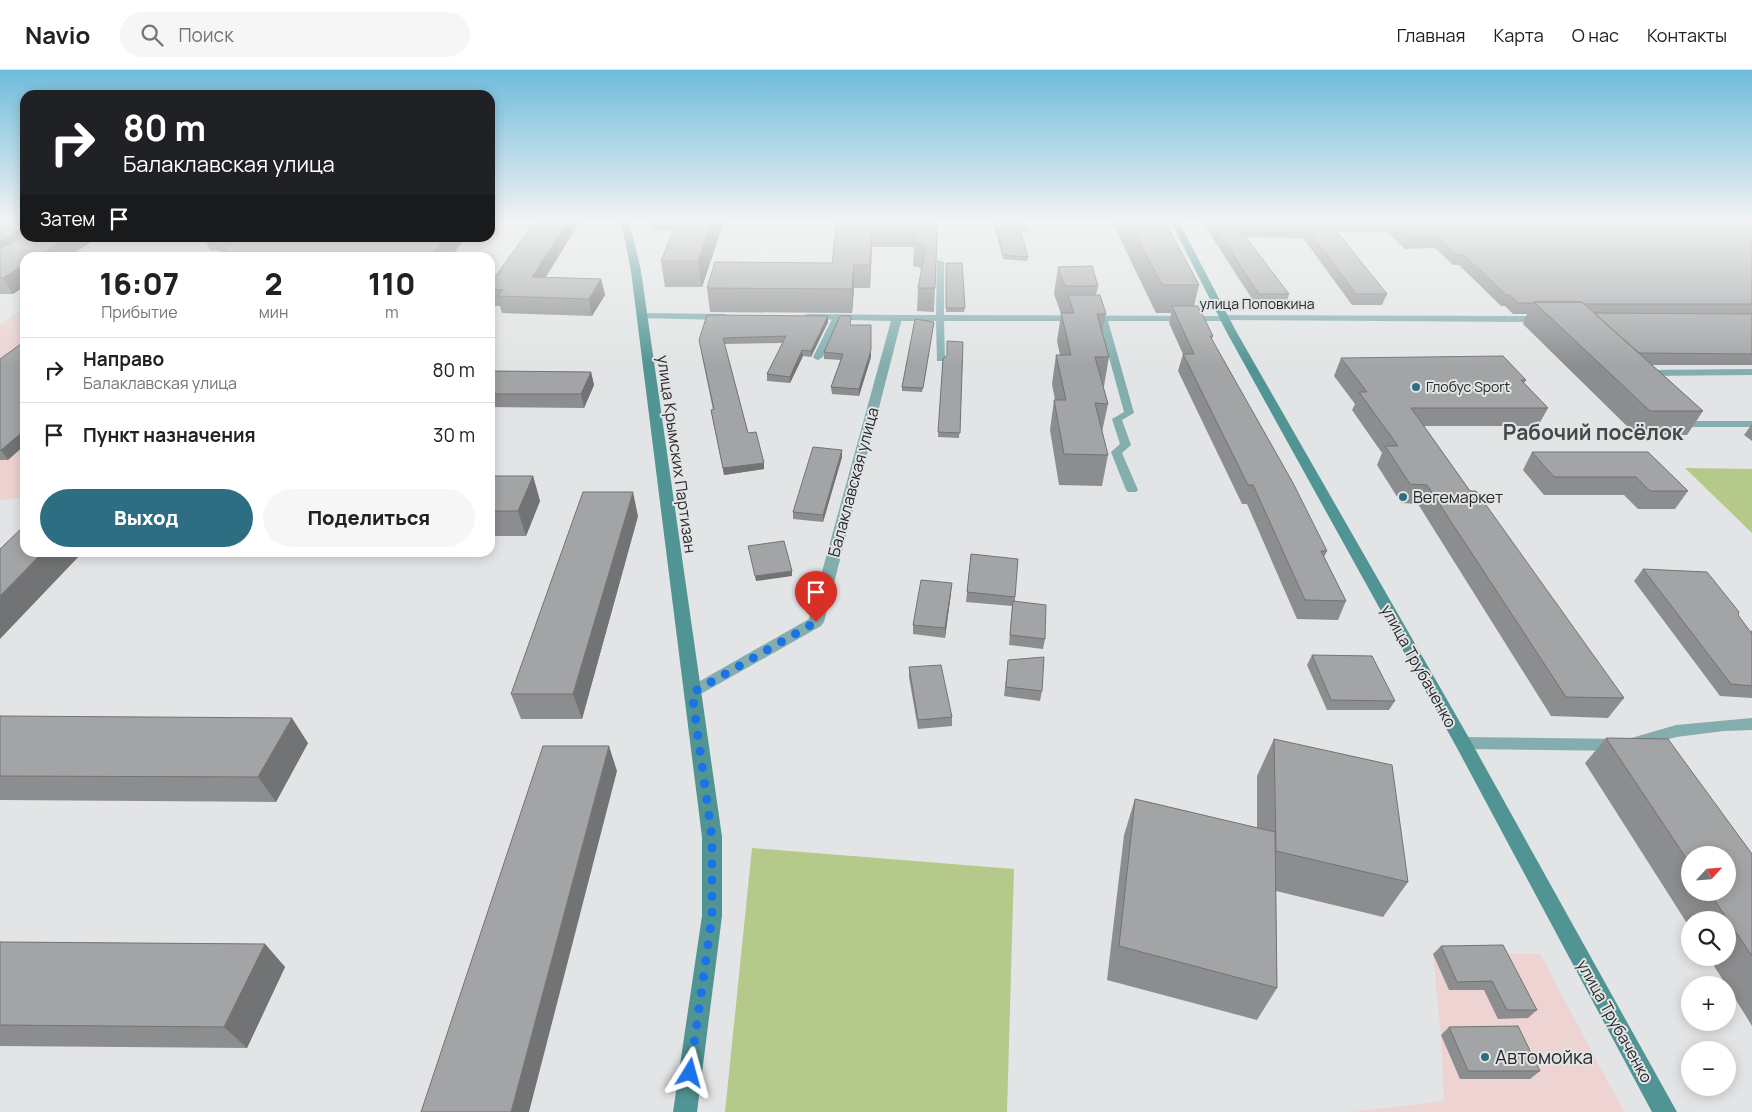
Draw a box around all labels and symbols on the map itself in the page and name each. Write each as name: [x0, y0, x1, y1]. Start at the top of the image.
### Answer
street label: улица Поповкина: [1199, 294, 1315, 313]
street label: улица Крымских Партизан: [652, 354, 702, 554]
place label: Глобус Sport: [1426, 377, 1510, 396]
marker: Глобус Sport: [1410, 381, 1422, 393]
street label: Балаклавская улица: [822, 405, 884, 559]
district label: Рабочий посёлок: [1503, 418, 1684, 446]
place label: Вегемаркет: [1413, 486, 1503, 508]
marker: Вегемаркет: [1397, 491, 1409, 503]
pin: [795, 571, 837, 622]
street label: улица Трубаченко: [1376, 600, 1462, 732]
north arrow: [1681, 846, 1736, 901]
street label: улица Трубаченко: [1572, 955, 1658, 1087]
place label: Автомойка: [1495, 1044, 1593, 1070]
position arrow: [663, 1046, 715, 1098]
marker: Автомойка: [1479, 1051, 1491, 1063]

